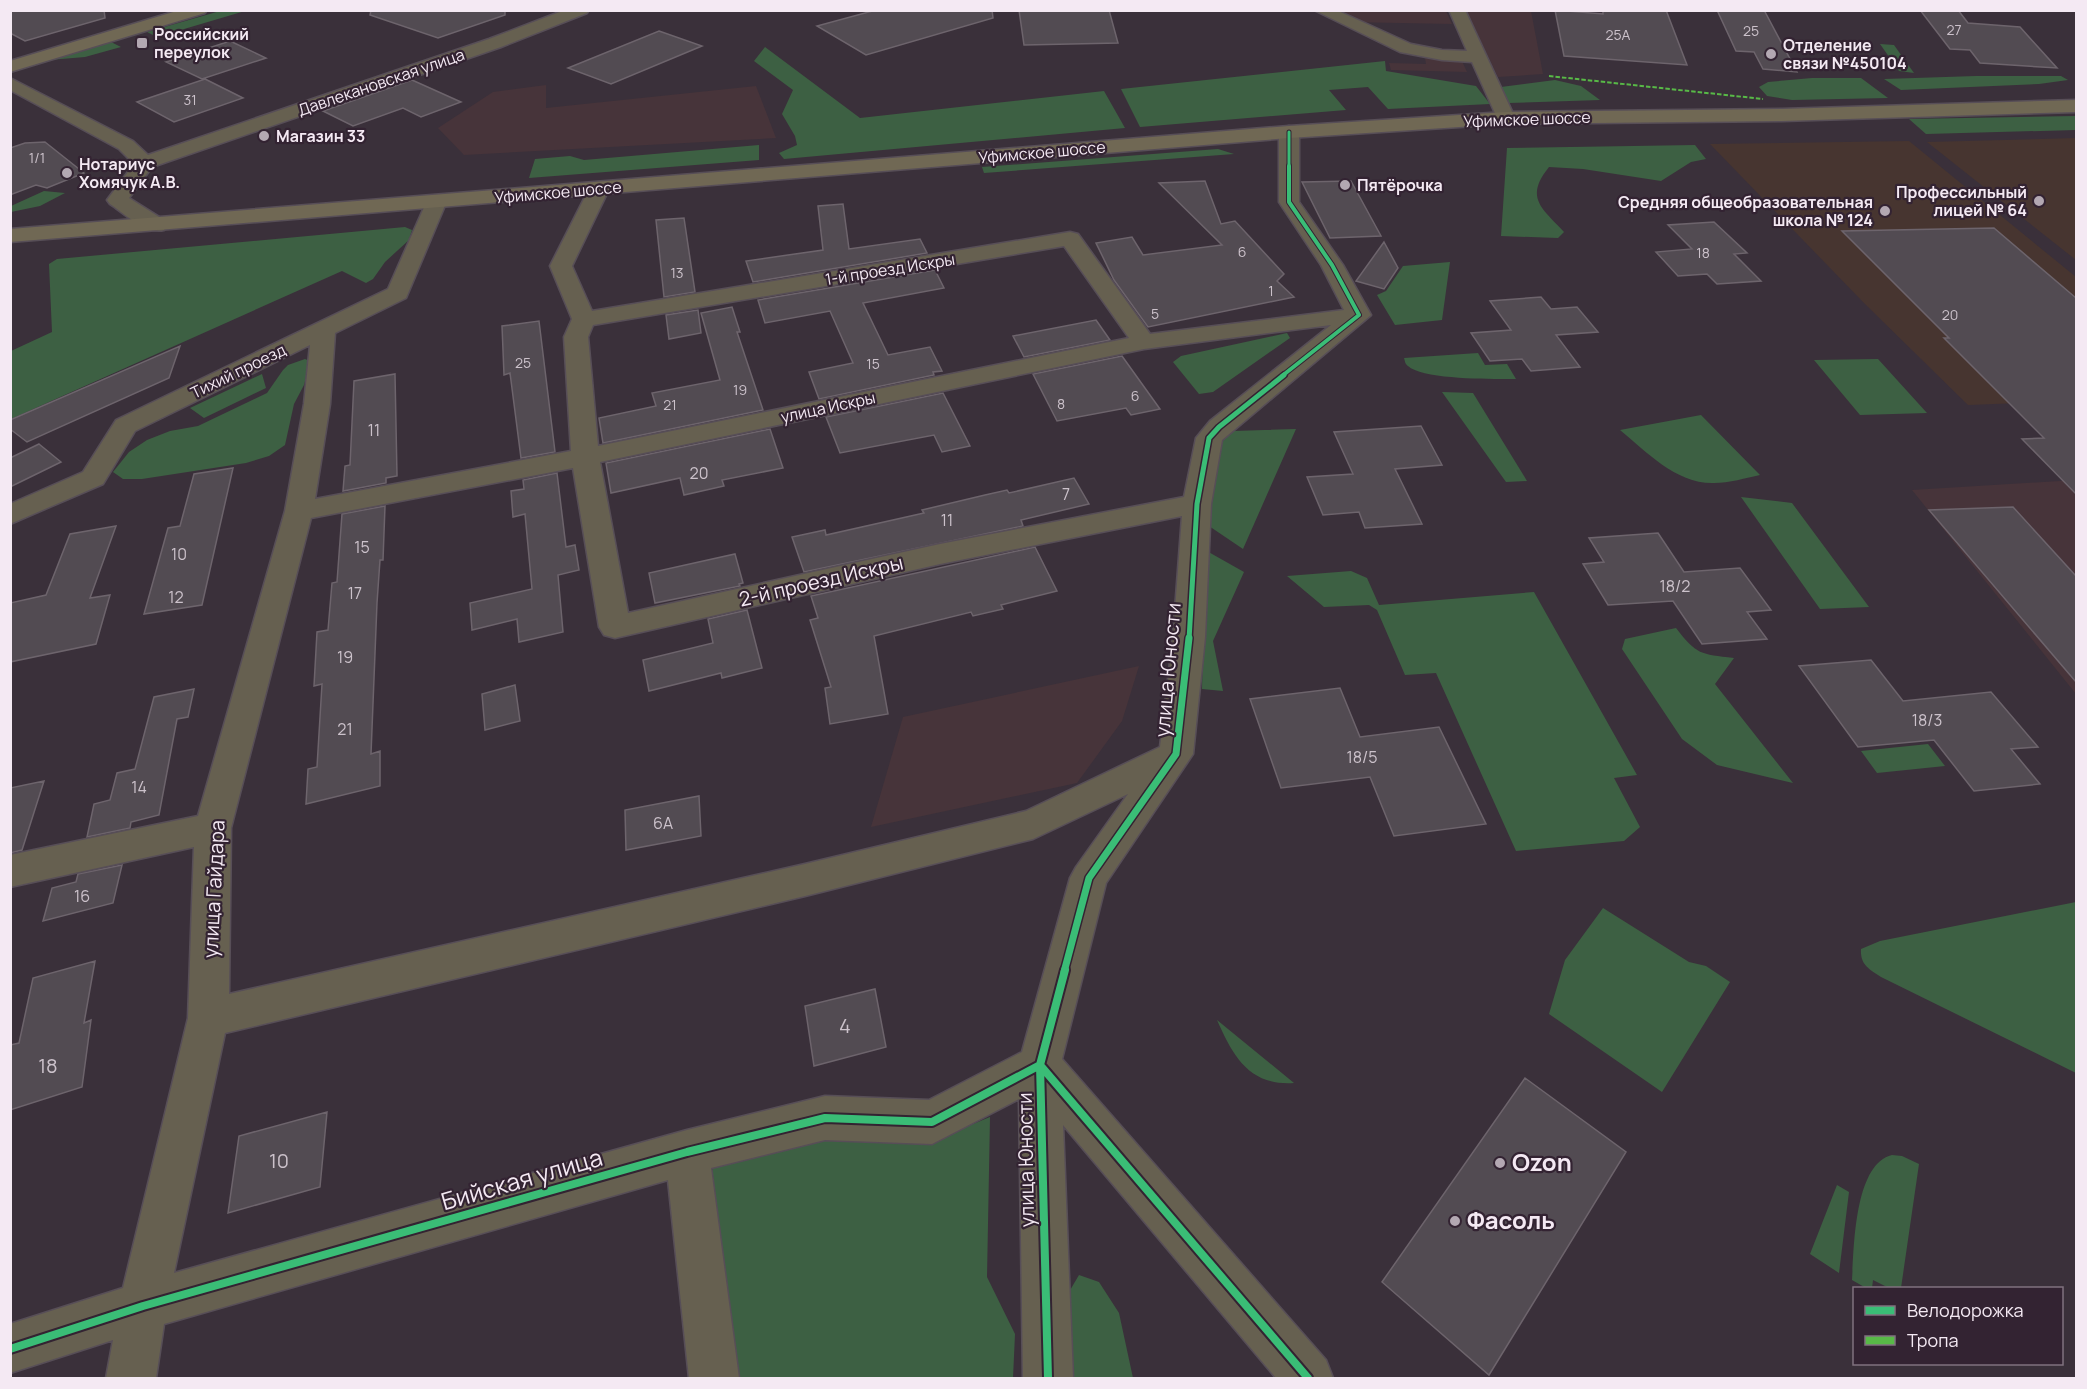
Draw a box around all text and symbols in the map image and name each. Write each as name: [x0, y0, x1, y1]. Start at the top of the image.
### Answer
house number: 27: [1946, 20, 1962, 39]
house number: 25: [1743, 21, 1759, 40]
place label: Российский переулок: [154, 23, 249, 63]
house number: 25А: [1606, 25, 1631, 44]
place label: Отделение связи №450104: [1783, 34, 1907, 74]
marker: Российский переулок: [135, 36, 149, 50]
street label: Давлекановская улица: [295, 43, 467, 121]
marker: Отделение связи №450104: [1764, 47, 1778, 61]
house number: 31: [183, 90, 197, 109]
street label: Уфимское шоссе: [1463, 106, 1591, 132]
place label: Магазин 33: [276, 125, 365, 147]
marker: Магазин 33: [257, 129, 271, 143]
street label: Уфимское шоссе: [978, 135, 1106, 169]
house number: 1/1: [29, 148, 45, 167]
place label: Нотариус Хомячук А.В.: [79, 153, 180, 193]
marker: Нотариус Хомячук А.В.: [60, 166, 74, 180]
place label: Пятёрочка: [1357, 174, 1443, 196]
street label: Уфимское шоссе: [494, 175, 622, 209]
marker: Пятёрочка: [1338, 178, 1352, 192]
place label: Профессильный лицей № 64: [1896, 181, 2027, 221]
place label: Средняя общеобразовательная школа № 124: [1618, 191, 1873, 231]
marker: Профессильный лицей № 64: [2032, 194, 2046, 208]
marker: Средняя общеобразовательная школа № 124: [1878, 204, 1892, 218]
house number: 6: [1238, 242, 1246, 261]
house number: 18: [1696, 243, 1710, 262]
street label: 1-й проезд Искры: [824, 248, 956, 290]
house number: 13: [670, 263, 684, 282]
house number: 1: [1268, 281, 1274, 300]
house number: 5: [1151, 304, 1159, 323]
house number: 20: [1942, 305, 1958, 324]
street label: Тихий проезд: [187, 338, 290, 404]
house number: 25: [515, 353, 531, 372]
house number: 15: [866, 354, 880, 373]
house number: 19: [733, 380, 747, 399]
street label: улица Искры: [779, 386, 877, 428]
house number: 6: [1131, 386, 1139, 405]
house number: 8: [1057, 394, 1065, 413]
house number: 21: [663, 395, 677, 414]
house number: 11: [368, 419, 380, 441]
house number: 20: [690, 462, 708, 484]
house number: 7: [1062, 483, 1070, 505]
house number: 11: [941, 509, 953, 531]
house number: 15: [354, 536, 370, 558]
house number: 10: [171, 543, 187, 565]
street label: 2-й проезд Искры: [736, 549, 906, 613]
house number: 18/2: [1660, 575, 1690, 597]
house number: 17: [348, 582, 362, 604]
house number: 12: [168, 586, 184, 608]
street label: улица Юности: [1148, 602, 1187, 738]
house number: 19: [337, 646, 353, 668]
house number: 18/3: [1912, 709, 1942, 731]
house number: 21: [337, 718, 353, 740]
house number: 18/5: [1347, 746, 1377, 768]
house number: 14: [131, 776, 147, 798]
house number: 6А: [653, 812, 673, 834]
street label: улица Гайдара: [196, 819, 231, 959]
house number: 16: [74, 885, 90, 907]
house number: 4: [839, 1012, 851, 1039]
house number: 18: [38, 1052, 58, 1079]
street label: улица Юности: [1011, 1092, 1040, 1228]
street label: Бийская улица: [437, 1140, 606, 1217]
place label: Ozon: [1512, 1145, 1572, 1178]
house number: 10: [269, 1147, 289, 1174]
marker: Ozon: [1493, 1156, 1507, 1170]
place label: Фасоль: [1467, 1203, 1555, 1236]
marker: Фасоль: [1448, 1214, 1462, 1228]
legend: [1853, 1287, 2063, 1365]
text: Велодорожка: [1907, 1298, 2024, 1322]
text: Тропа: [1907, 1328, 1958, 1352]

